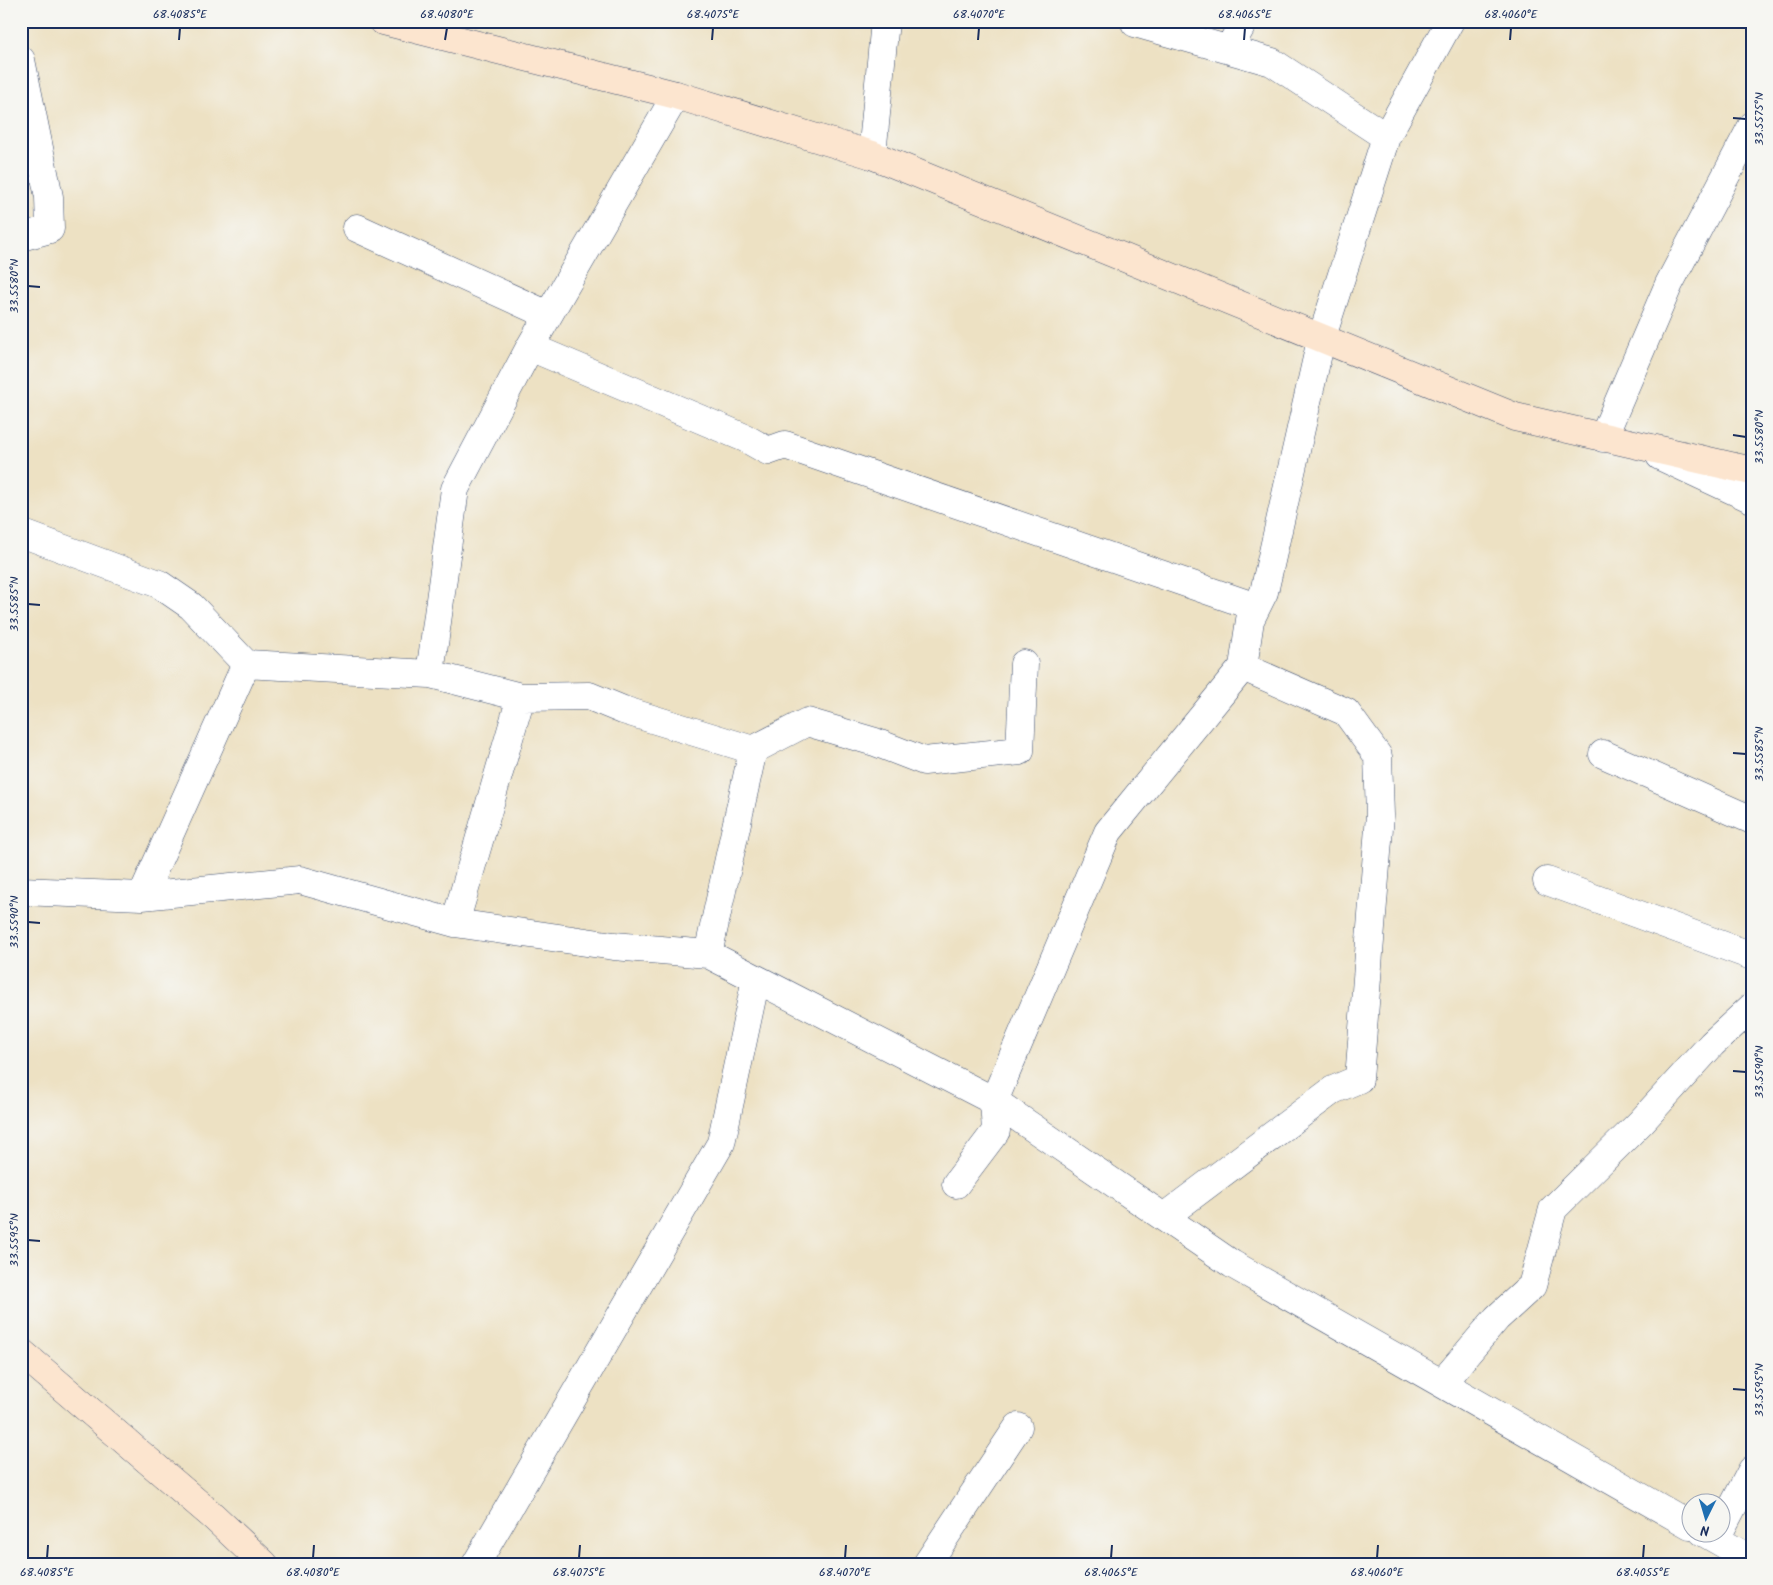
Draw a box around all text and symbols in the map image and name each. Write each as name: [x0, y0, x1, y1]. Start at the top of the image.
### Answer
text: 68.4085°E: [153, 5, 208, 24]
text: 68.4080°E: [420, 5, 475, 24]
text: 68.4075°E: [687, 5, 740, 24]
text: 68.4070°E: [953, 5, 1006, 24]
text: 68.4065°E: [1218, 5, 1273, 24]
text: 68.4060°E: [1484, 5, 1539, 24]
text: 33.5575°N: [1750, 92, 1769, 146]
text: 33.5580°N: [5, 259, 24, 313]
text: 33.5580°N: [1750, 410, 1769, 464]
text: 33.5585°N: [5, 576, 24, 632]
text: 33.5585°N: [1750, 726, 1769, 782]
text: 33.5590°N: [5, 895, 24, 949]
text: 33.5590°N: [1750, 1045, 1769, 1099]
text: 33.5595°N: [5, 1213, 24, 1267]
text: 33.5595°N: [1750, 1363, 1769, 1417]
north arrow: [1680, 1492, 1730, 1542]
text: N: [1699, 1519, 1710, 1541]
text: 68.4085°E: [20, 1563, 75, 1582]
text: 68.4080°E: [286, 1563, 341, 1582]
text: 68.4075°E: [553, 1563, 606, 1582]
text: 68.4070°E: [819, 1563, 872, 1582]
text: 68.4065°E: [1084, 1563, 1139, 1582]
text: 68.4060°E: [1350, 1563, 1405, 1582]
text: 68.4055°E: [1616, 1563, 1671, 1582]

